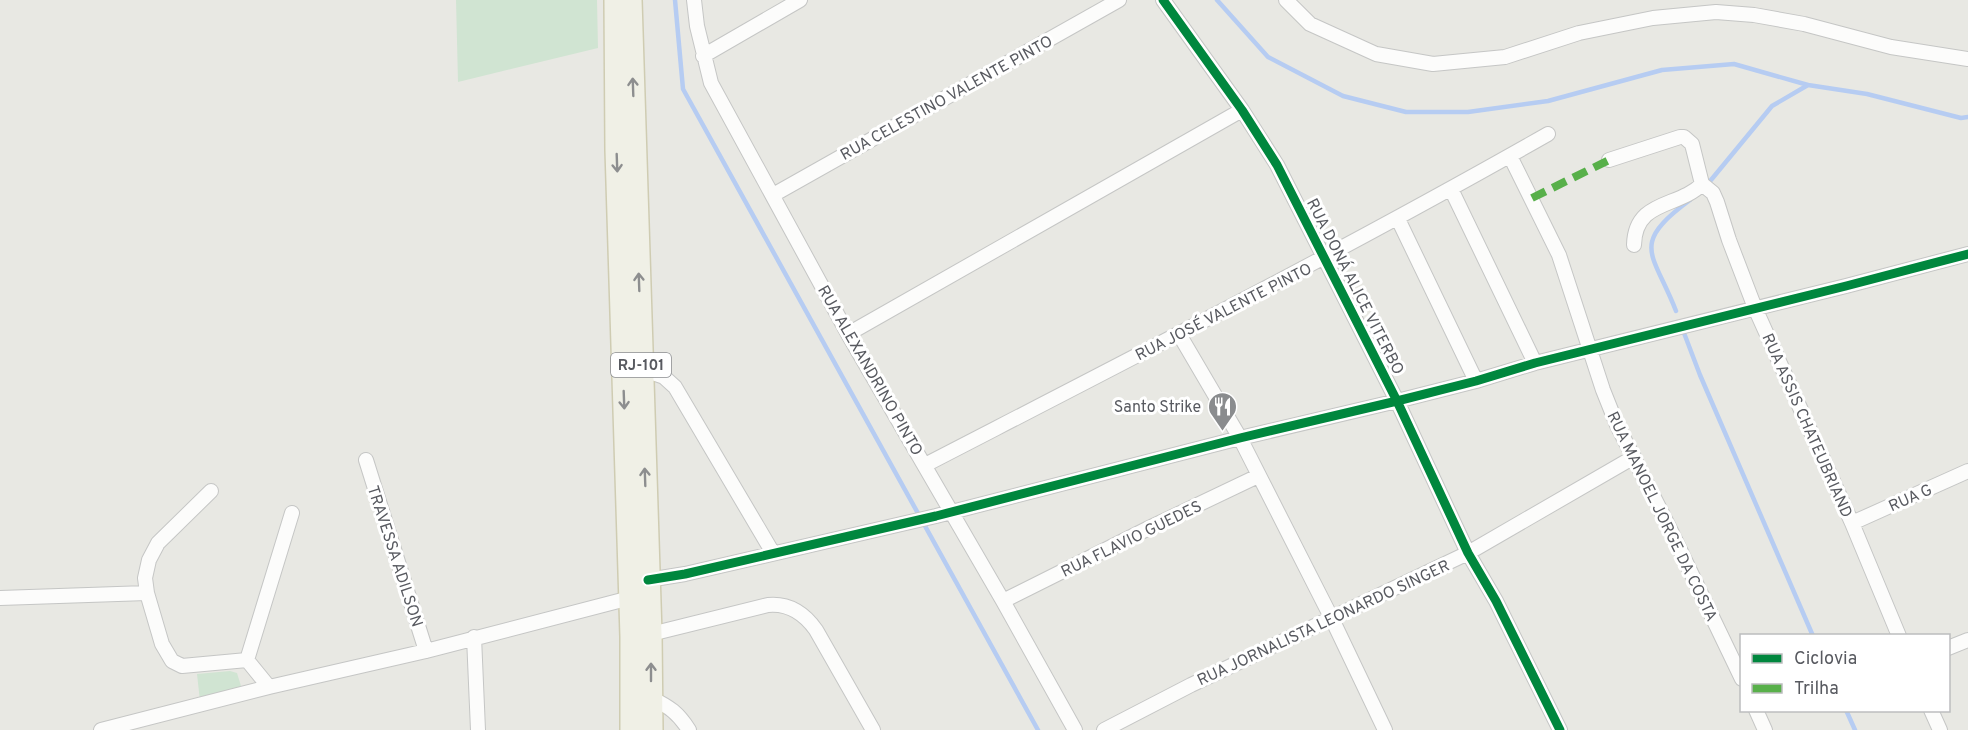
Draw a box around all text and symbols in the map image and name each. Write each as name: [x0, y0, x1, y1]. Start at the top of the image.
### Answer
street label: RUA CELESTINO VALENTE PINTO: [837, 32, 1057, 166]
one-way arrow: [627, 77, 639, 97]
one-way arrow: [611, 153, 623, 173]
street label: RUA DONÁ ALICE VITERBO: [1301, 195, 1409, 378]
street label: RUA JOSÉ VALENTE PINTO: [1131, 258, 1316, 366]
one-way arrow: [633, 272, 644, 292]
street label: RUA ALEXANDRINO PINTO: [812, 282, 926, 460]
street label: RUA ASSIS CHATEUBRIAND: [1756, 330, 1856, 521]
road number: RJ-101: [611, 353, 671, 377]
one-way arrow: [618, 390, 629, 410]
restaurant icon: Santo Strike: [1206, 390, 1238, 432]
place label: Santo Strike: [1114, 398, 1201, 418]
street label: RUA MANOEL JORGE DA COSTA: [1601, 409, 1721, 625]
one-way arrow: [639, 467, 650, 487]
street label: RUA G: [1886, 480, 1936, 517]
street label: TRAVESSA ADILSON: [362, 483, 426, 630]
street label: RUA FLAVIO GUEDES: [1058, 497, 1206, 583]
street label: RUA JORNALISTA LEONARDO SINGER: [1194, 556, 1453, 691]
legend: [1740, 634, 1950, 712]
text: Ciclovia: [1794, 648, 1857, 671]
one-way arrow: [645, 662, 657, 682]
text: Trilha: [1794, 678, 1839, 701]

